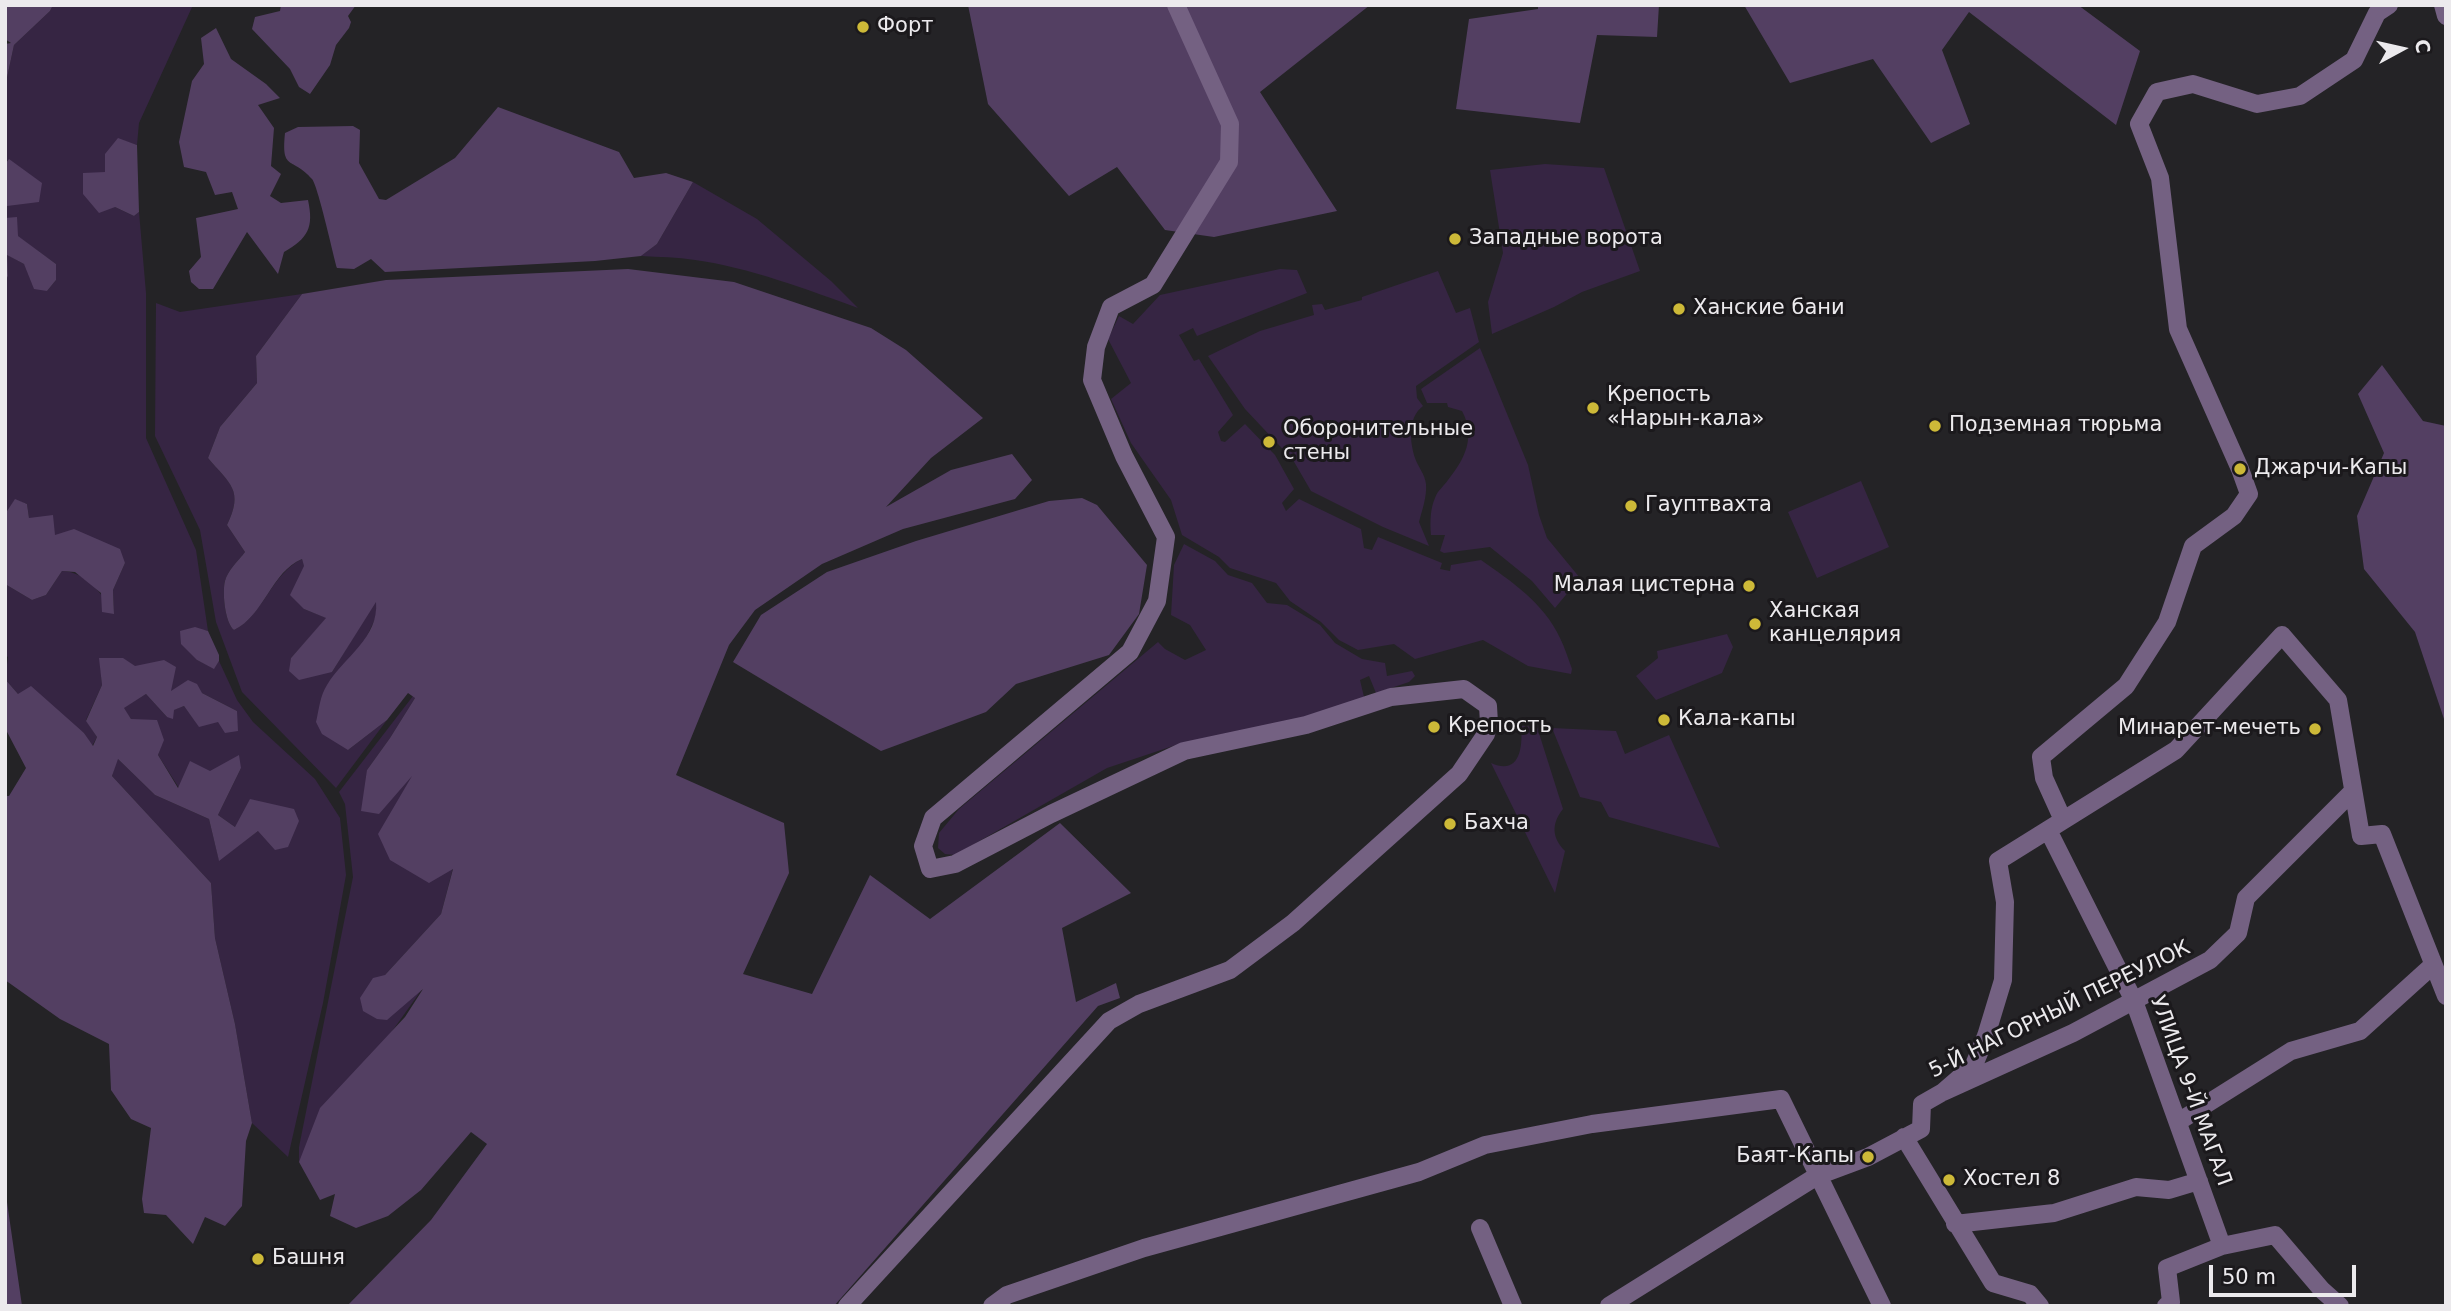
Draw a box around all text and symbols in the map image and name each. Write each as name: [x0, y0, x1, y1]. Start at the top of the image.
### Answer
place label: Форт: [877, 14, 933, 40]
north arrow: [2367, 14, 2437, 84]
marker: Форт: [855, 19, 871, 35]
text: С: [2411, 38, 2435, 55]
place label: Западные ворота: [1469, 226, 1663, 252]
marker: Западные ворота: [1447, 231, 1463, 247]
place label: Ханские бани: [1693, 296, 1845, 322]
marker: Ханские бани: [1671, 301, 1687, 317]
place label: Крепость «Нарын-кала»: [1607, 383, 1764, 433]
marker: Крепость «Нарын-кала»: [1585, 400, 1601, 416]
place label: Подземная тюрьма: [1949, 413, 2162, 439]
place label: Оборонительные стены: [1283, 417, 1473, 467]
marker: Подземная тюрьма: [1927, 418, 1943, 434]
marker: Оборонительные стены: [1261, 434, 1277, 450]
place label: Джарчи-Капы: [2254, 456, 2407, 482]
marker: Джарчи-Капы: [2232, 461, 2248, 477]
place label: Гауптвахта: [1645, 493, 1772, 519]
marker: Гауптвахта: [1623, 498, 1639, 514]
place label: Малая цистерна: [1554, 573, 1735, 599]
marker: Малая цистерна: [1741, 578, 1757, 594]
place label: Ханская канцелярия: [1769, 599, 1901, 649]
marker: Ханская канцелярия: [1747, 616, 1763, 632]
place label: Кала-капы: [1678, 707, 1796, 733]
marker: Кала-капы: [1656, 712, 1672, 728]
place label: Крепость: [1448, 714, 1552, 740]
place label: Минарет-мечеть: [2118, 716, 2301, 742]
marker: Крепость: [1426, 719, 1442, 735]
marker: Минарет-мечеть: [2307, 721, 2323, 737]
place label: Бахча: [1464, 811, 1529, 837]
marker: Бахча: [1442, 816, 1458, 832]
street label: 5-Й НАГОРНЫЙ ПЕРЕУЛОК: [1925, 936, 2195, 1084]
street label: УЛИЦА 9-Й МАГАЛ: [2144, 993, 2236, 1189]
place label: Баят-Капы: [1736, 1144, 1854, 1170]
marker: Баят-Капы: [1860, 1149, 1876, 1165]
place label: Хостел 8: [1963, 1167, 2060, 1193]
marker: Хостел 8: [1941, 1172, 1957, 1188]
place label: Башня: [272, 1246, 345, 1272]
marker: Башня: [250, 1251, 266, 1267]
scale bar: [2213, 1252, 2360, 1296]
text: 50 m: [2222, 1265, 2276, 1289]

